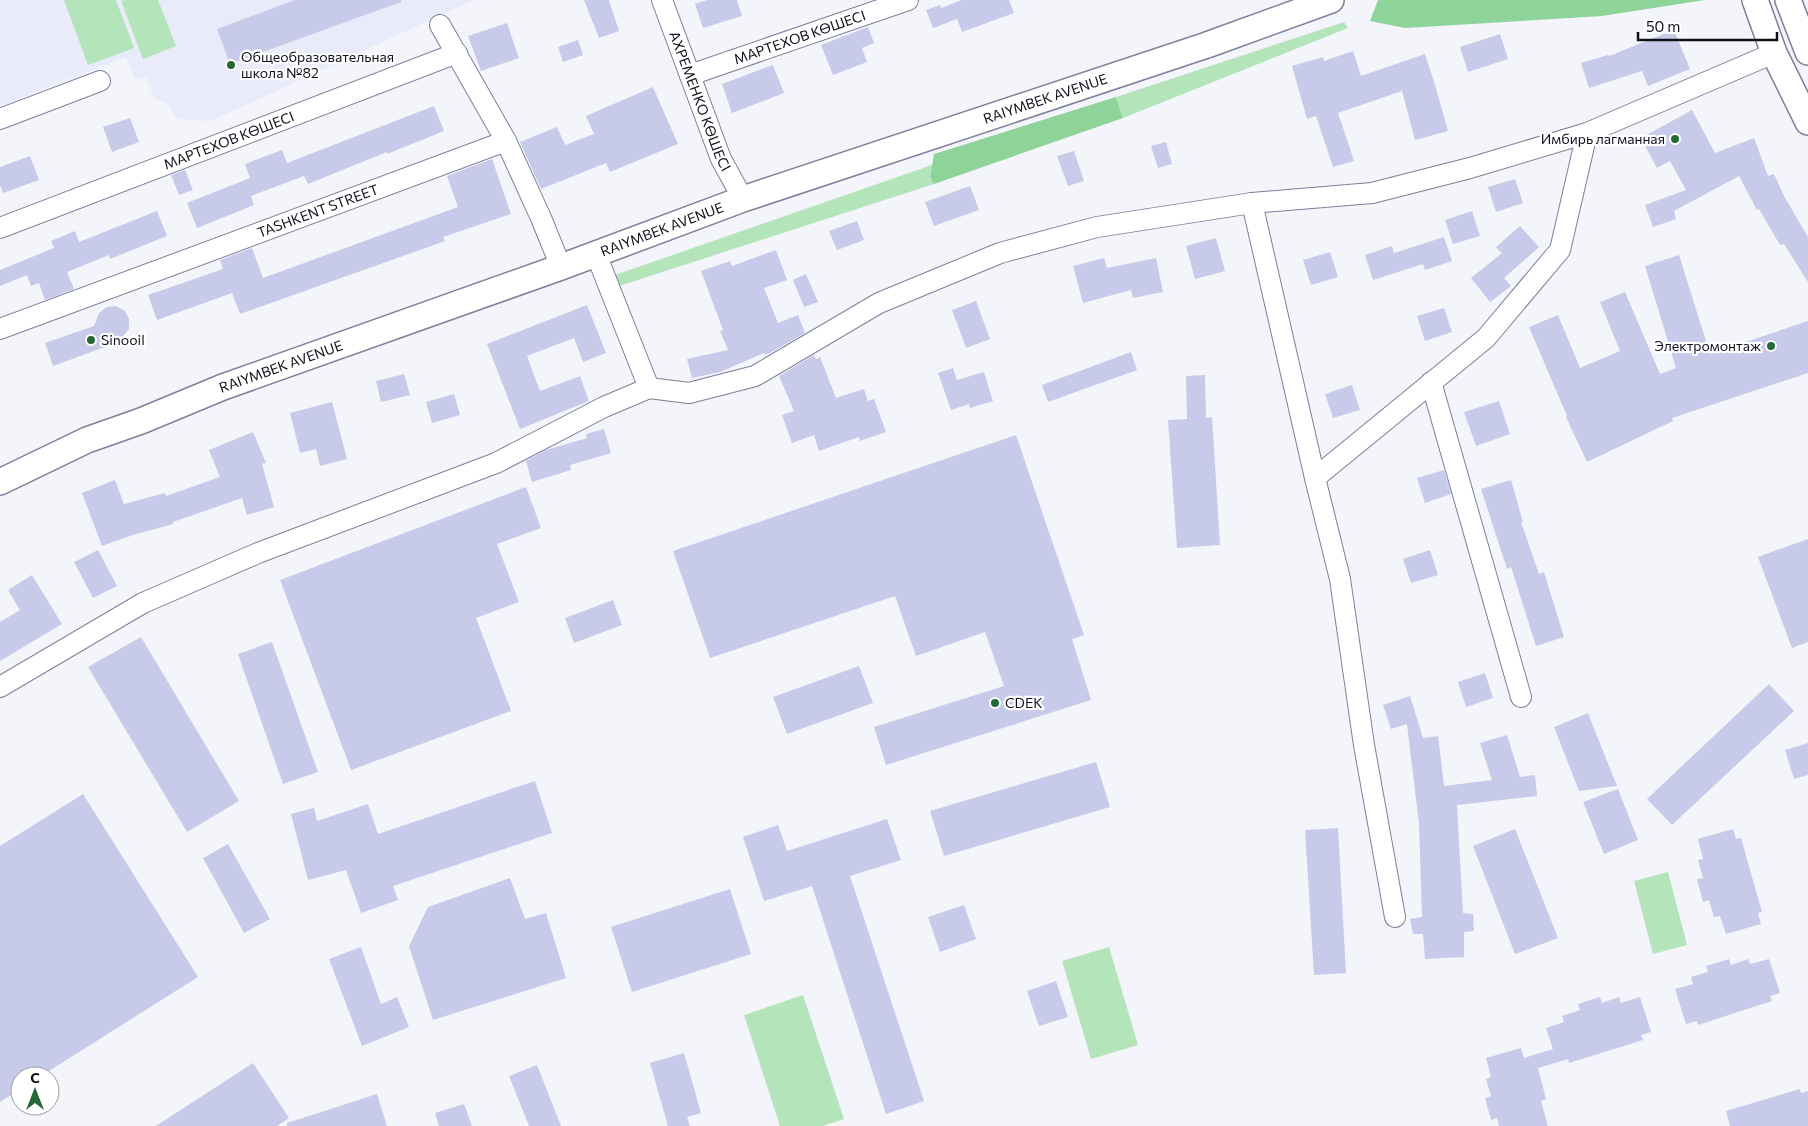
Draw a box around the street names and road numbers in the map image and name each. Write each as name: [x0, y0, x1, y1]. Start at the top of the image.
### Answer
street label: МАРТЕХОВ КӨШЕСІ: [731, 6, 868, 67]
street label: АХРЕМЕНКО КӨШЕСІ: [666, 29, 735, 174]
street label: RAIYMBEK AVENUE: [981, 70, 1109, 127]
street label: МАРТЕХОВ КӨШЕСІ: [161, 107, 296, 173]
street label: TASHKENT STREET: [255, 180, 381, 241]
street label: RAIYMBEK AVENUE: [598, 198, 726, 260]
street label: RAIYMBEK AVENUE: [217, 336, 345, 396]

